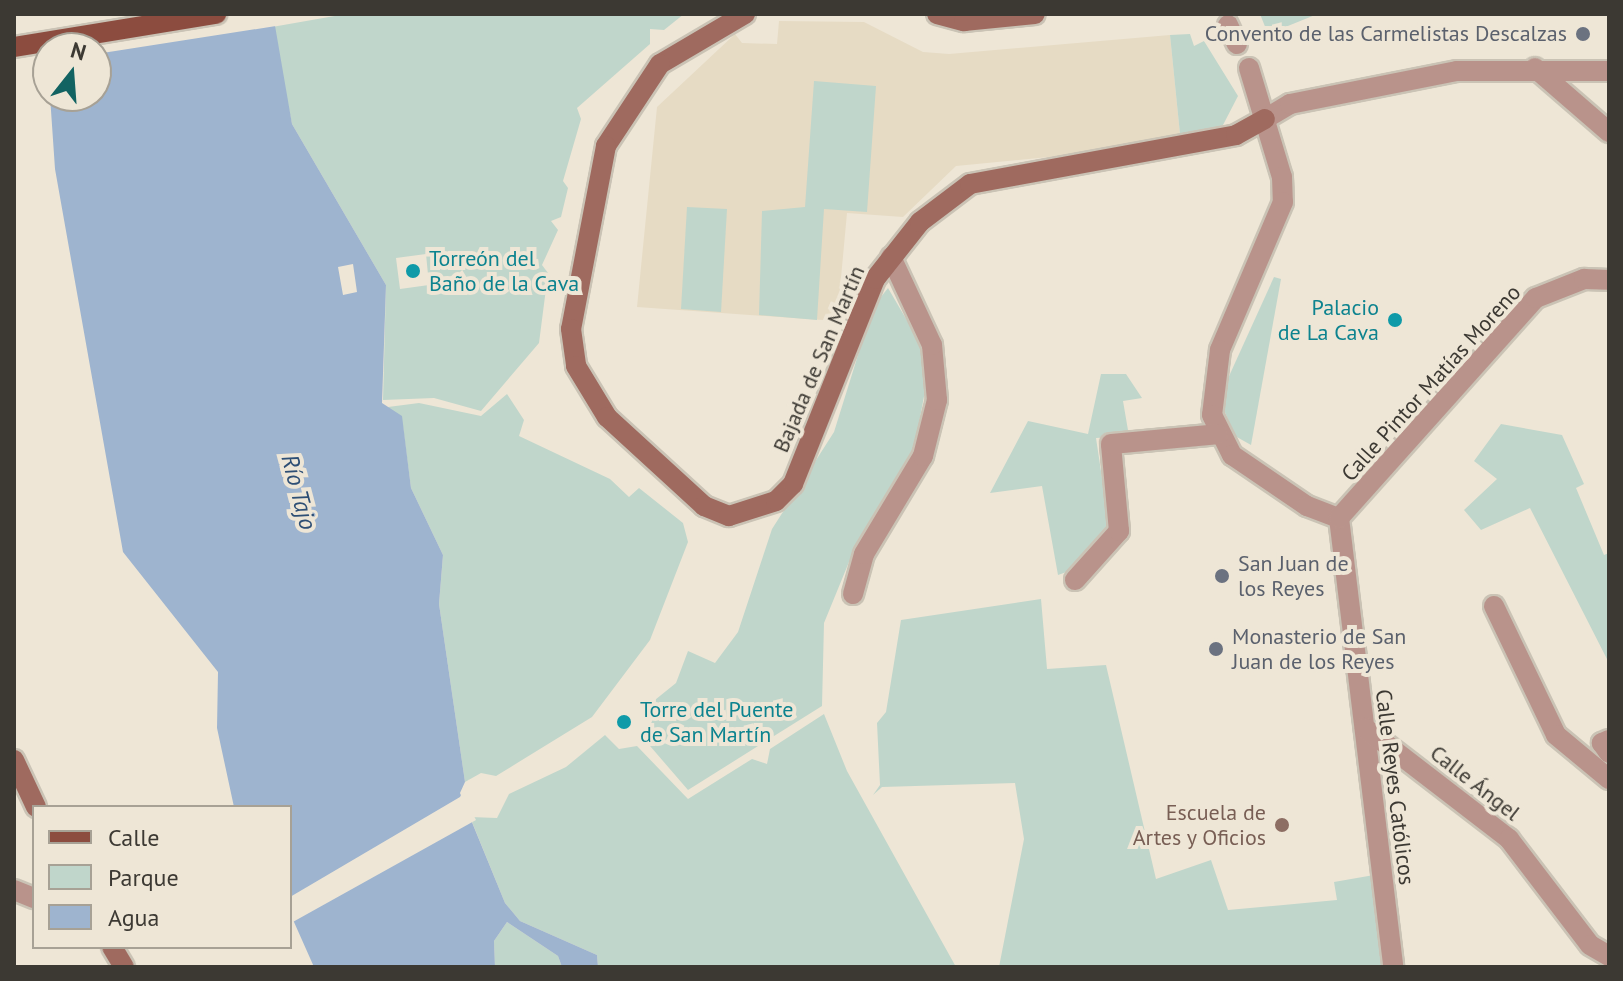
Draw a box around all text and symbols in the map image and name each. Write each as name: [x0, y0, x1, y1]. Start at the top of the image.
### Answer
place label: Convento de las Carmelistas Descalzas: [1205, 21, 1567, 47]
marker: Convento de las Carmelistas Descalzas: [1574, 25, 1592, 43]
north arrow: [32, 32, 112, 112]
text: N: [67, 35, 89, 66]
place label: Torreón del Baño de la Cava: [429, 245, 579, 296]
marker: Torreón del Baño de la Cava: [404, 262, 422, 280]
street label: Bajada de San Martín: [768, 262, 870, 456]
street label: Calle Pintor Matías Moreno: [1336, 279, 1526, 487]
place label: Palacio de La Cava: [1278, 294, 1379, 346]
marker: Palacio de La Cava: [1386, 311, 1404, 329]
water label: Río Tajo: [275, 451, 323, 533]
place label: San Juan de los Reyes: [1238, 550, 1349, 602]
marker: San Juan de los Reyes: [1213, 567, 1231, 585]
place label: Monasterio de San Juan de los Reyes: [1232, 623, 1406, 674]
marker: Monasterio de San Juan de los Reyes: [1207, 640, 1225, 658]
street label: Calle Reyes Católicos: [1370, 688, 1420, 886]
place label: Torre del Puente de San Martín: [640, 696, 793, 748]
marker: Torre del Puente de San Martín: [615, 713, 633, 731]
street label: Calle Ángel: [1425, 740, 1525, 826]
place label: Escuela de Artes y Oficios: [1132, 799, 1266, 850]
legend: [32, 805, 292, 949]
marker: Escuela de Artes y Oficios: [1273, 816, 1291, 834]
text: Calle: [108, 822, 159, 853]
text: Parque: [108, 862, 179, 893]
text: Agua: [108, 902, 159, 933]

